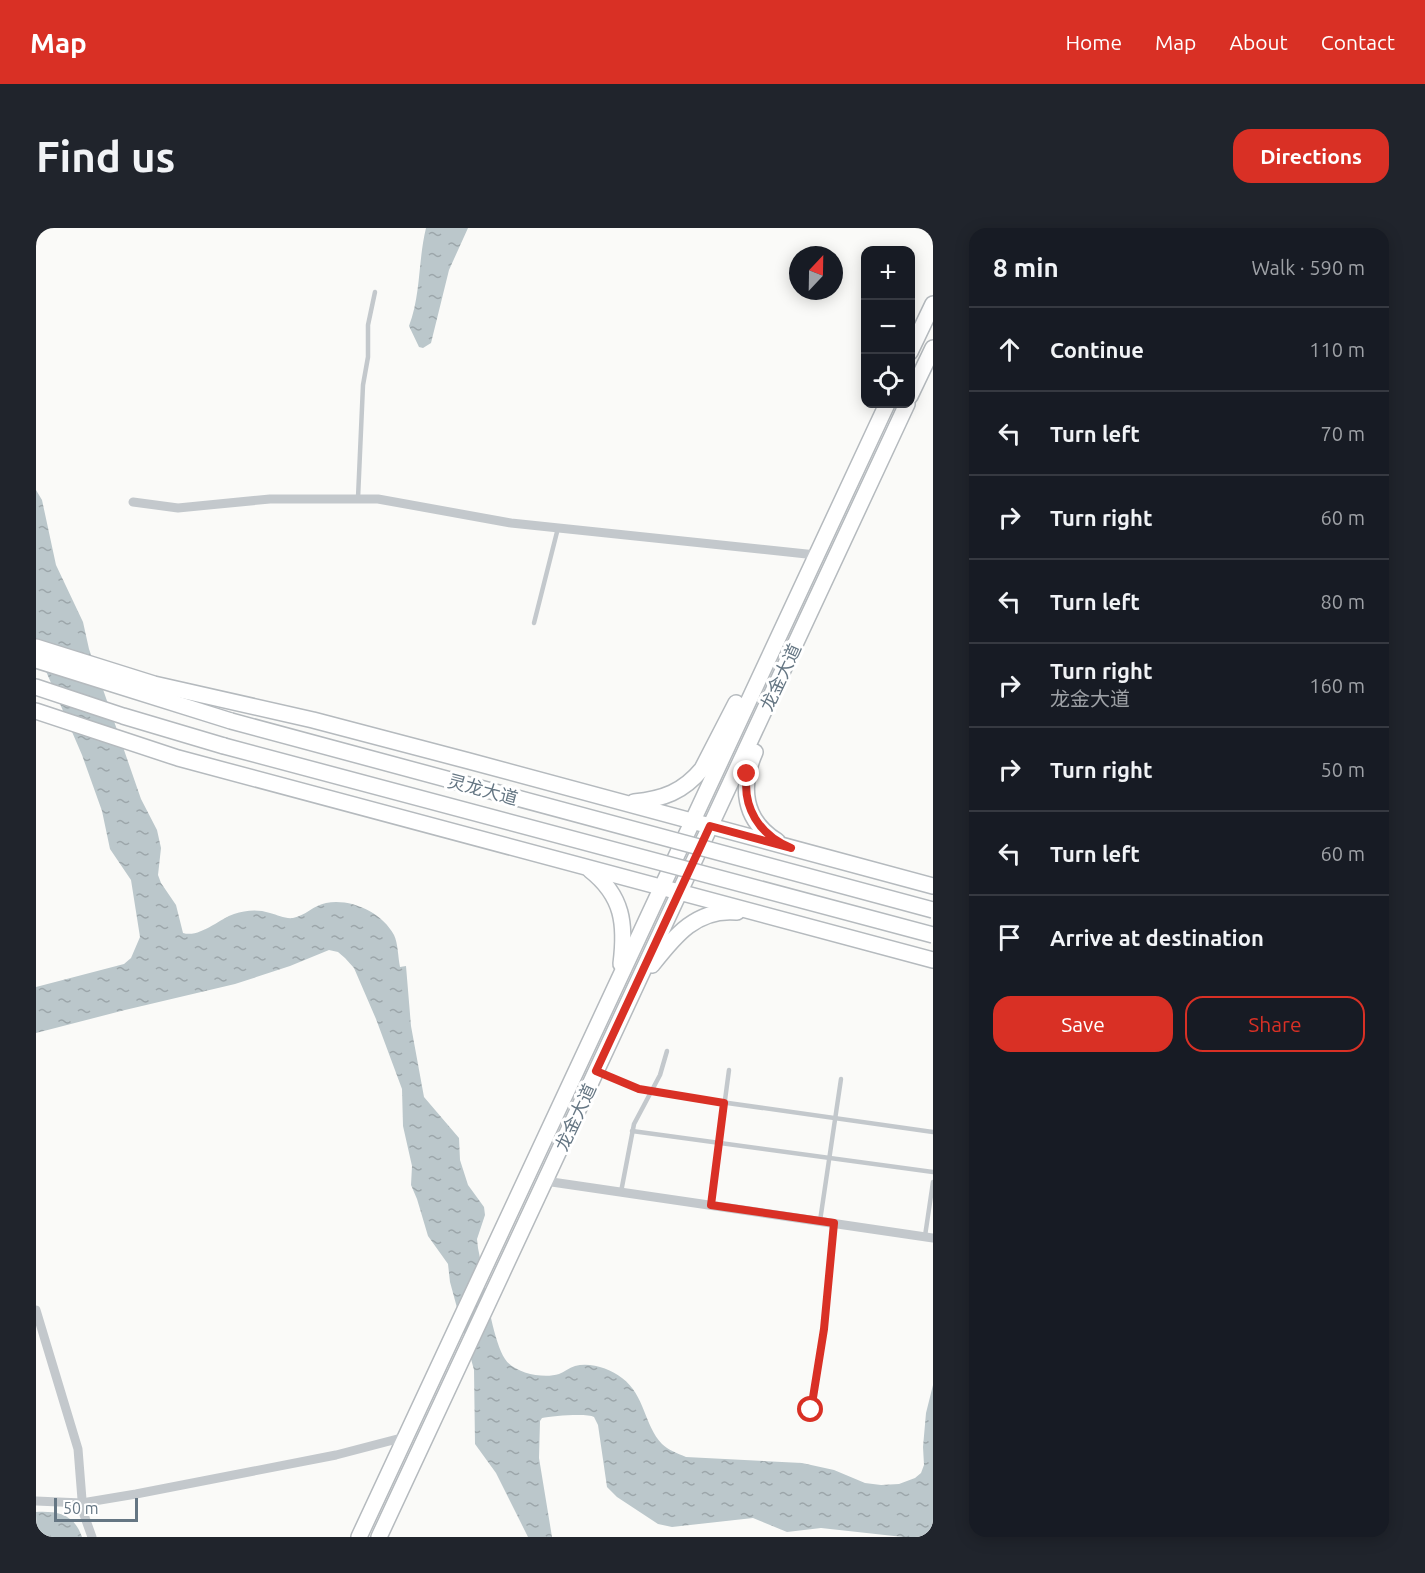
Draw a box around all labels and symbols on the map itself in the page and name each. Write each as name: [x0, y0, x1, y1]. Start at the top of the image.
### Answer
north arrow: [789, 246, 843, 300]
street label: 龙金大道: [756, 640, 804, 714]
route end: [733, 760, 759, 786]
street label: 灵龙大道: [446, 770, 520, 808]
street label: 龙金大道: [551, 1080, 599, 1154]
route start: [797, 1396, 823, 1422]
scale bar: [54, 1495, 138, 1522]

